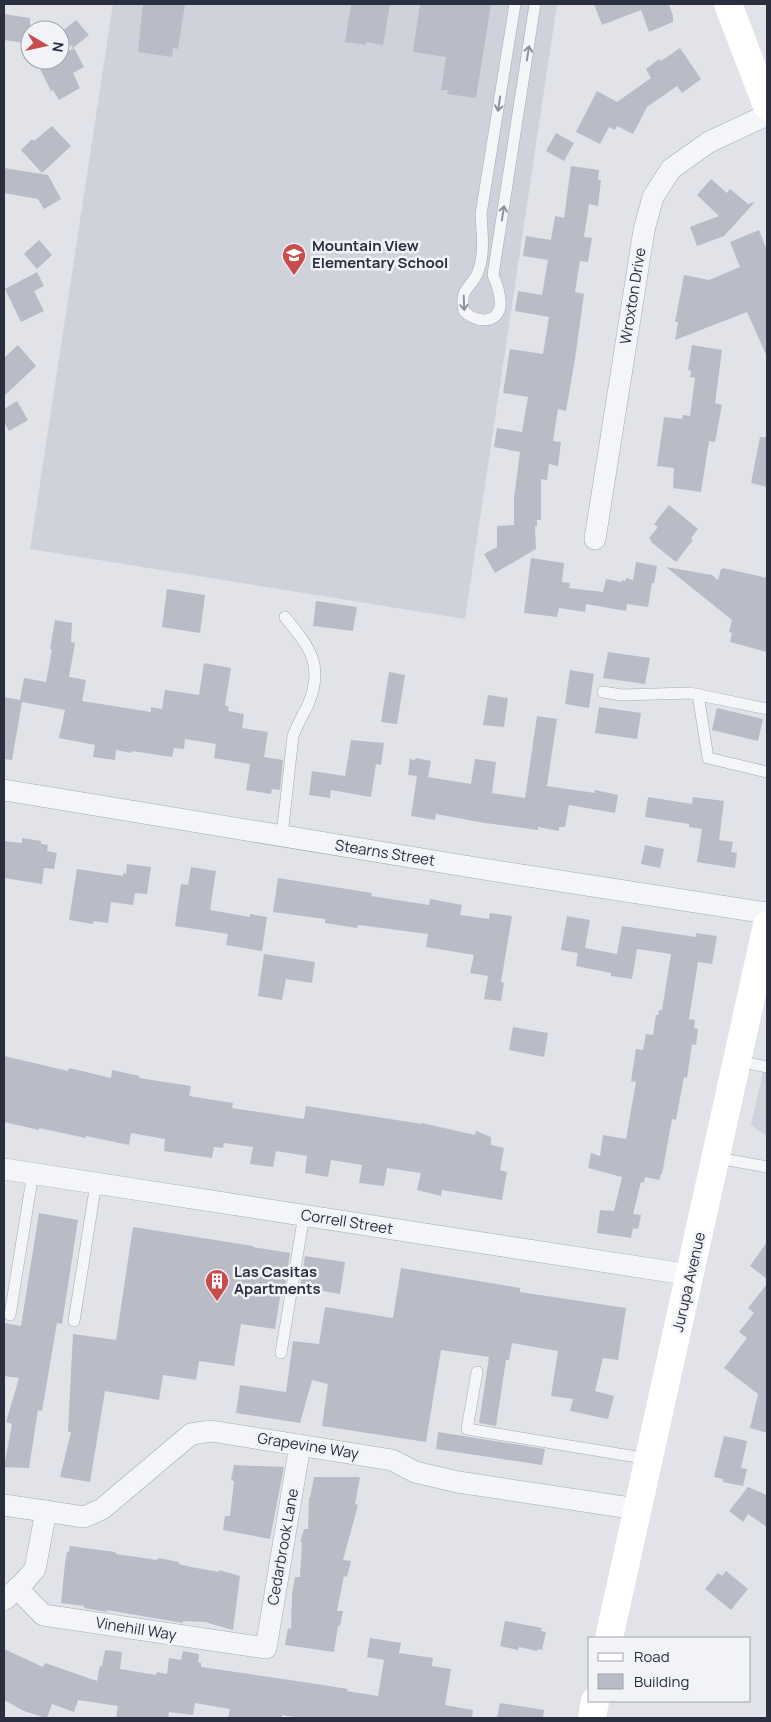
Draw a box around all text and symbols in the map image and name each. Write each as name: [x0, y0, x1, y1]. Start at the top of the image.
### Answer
north arrow: [20, 20, 70, 70]
text: N: [48, 41, 69, 54]
one-way arrow: [523, 45, 533, 61]
one-way arrow: [493, 95, 503, 111]
one-way arrow: [498, 206, 508, 222]
place label: Mountain View Elementary School: [312, 235, 448, 273]
school or university icon: Mountain View Elementary School: [281, 242, 307, 276]
street label: Wroxton Drive: [615, 246, 651, 346]
one-way arrow: [459, 295, 469, 311]
street label: Stearns Street: [333, 834, 437, 871]
street label: Correll Street: [299, 1204, 395, 1239]
street label: Jurupa Avenue: [667, 1230, 710, 1334]
place label: Las Casitas Apartments: [234, 1261, 321, 1299]
building icon: Las Casitas Apartments: [204, 1268, 230, 1302]
street label: Grapevine Way: [256, 1427, 360, 1464]
street label: Cedarbrook Lane: [262, 1487, 303, 1607]
street label: Vinehill Way: [94, 1612, 178, 1645]
legend: [588, 1637, 751, 1702]
text: Road: [634, 1646, 670, 1667]
text: Building: [634, 1671, 689, 1692]

